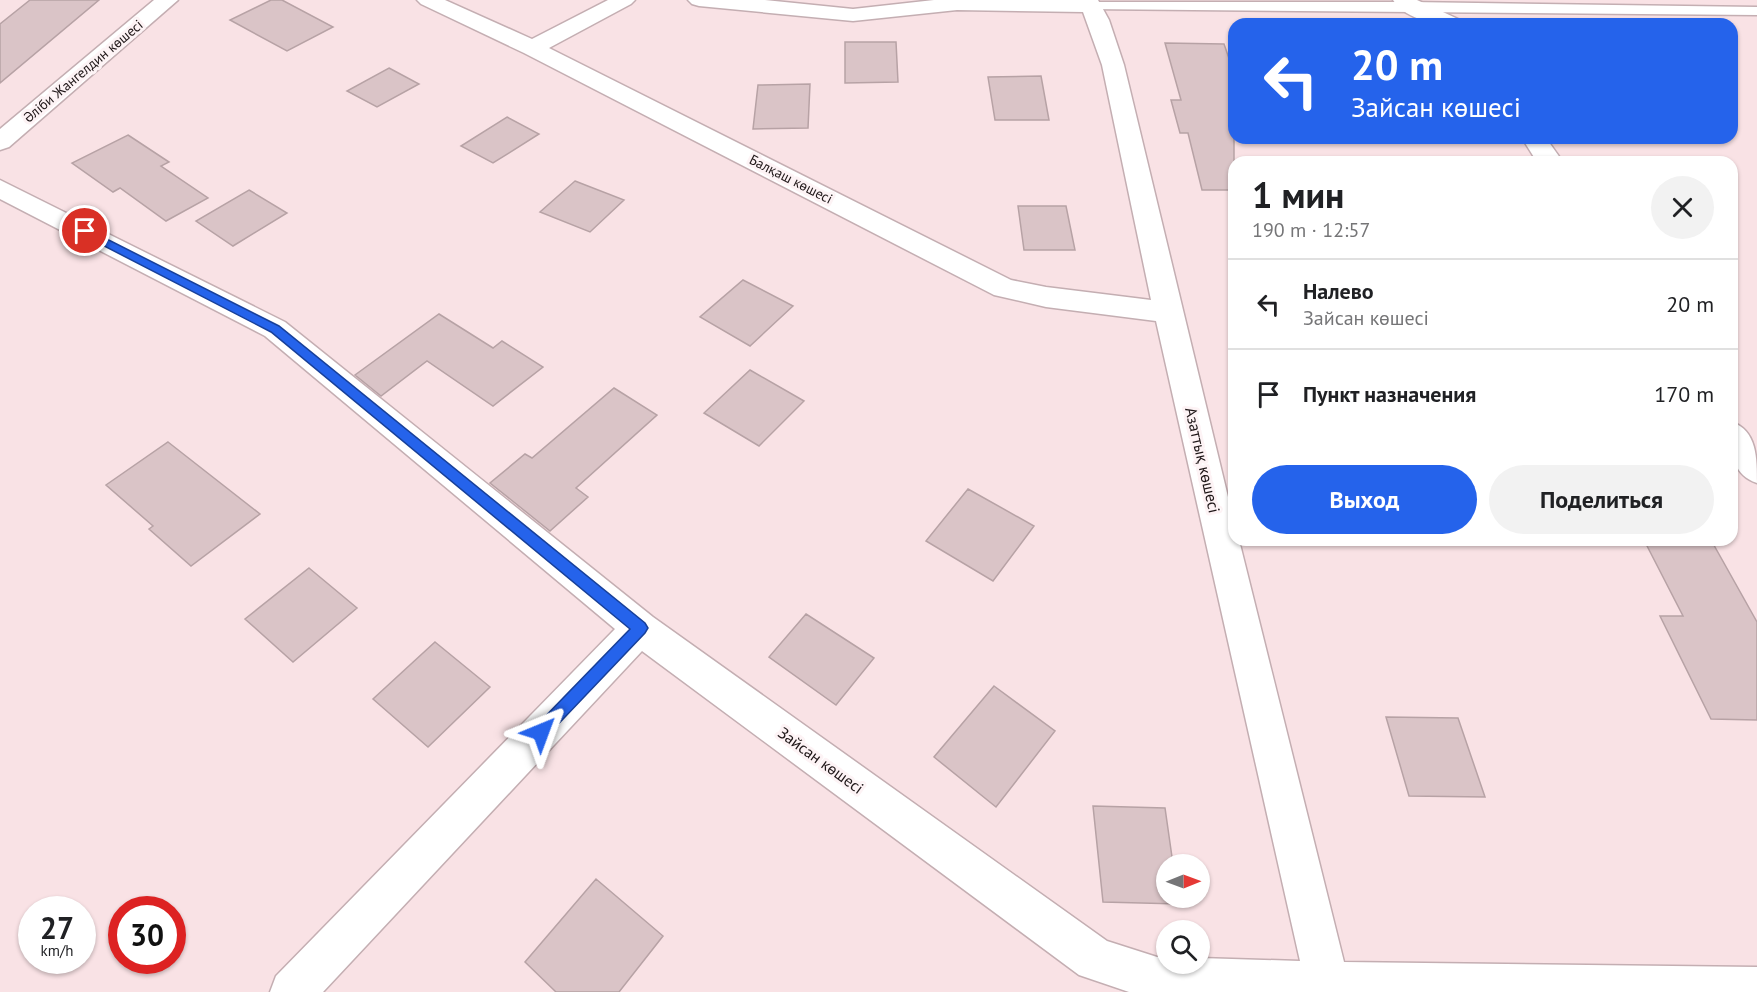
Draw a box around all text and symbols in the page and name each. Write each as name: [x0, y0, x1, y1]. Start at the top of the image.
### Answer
street label: Әліби Жангелдин көшесі: [20, 16, 146, 126]
text: 20 m: [1351, 37, 1443, 92]
icon: left: [1252, 42, 1330, 120]
text: Зайсан көшесі: [1351, 90, 1521, 124]
street label: Балқаш көшесі: [746, 150, 836, 208]
text: 1 мин: [1252, 171, 1344, 218]
button: close: [1651, 176, 1714, 239]
pin: [59, 205, 110, 256]
icon: arrive: [68, 214, 101, 247]
text: 190 m · 12:57: [1252, 217, 1370, 243]
text: Налево: [1303, 277, 1374, 305]
icon: left: [1252, 288, 1285, 321]
text: 20 m: [1666, 290, 1714, 318]
text: Зайсан көшесі: [1303, 305, 1429, 331]
icon: arrive: [1252, 378, 1285, 411]
text: Пункт назначения: [1303, 380, 1476, 408]
text: 170 m: [1654, 380, 1714, 408]
street label: Азаттық көшесі: [1181, 405, 1225, 515]
button: Выход: [1252, 465, 1477, 534]
button: Поделиться: [1489, 465, 1714, 534]
position arrow: [509, 700, 573, 764]
street label: Зайсан көшесі: [774, 722, 868, 798]
north arrow: [1156, 854, 1210, 908]
map controls: [1156, 854, 1210, 974]
speed limit sign: 30: [108, 896, 186, 974]
text: 27: [40, 908, 74, 947]
button: search: [1156, 920, 1210, 974]
text: km/h: [41, 941, 73, 960]

